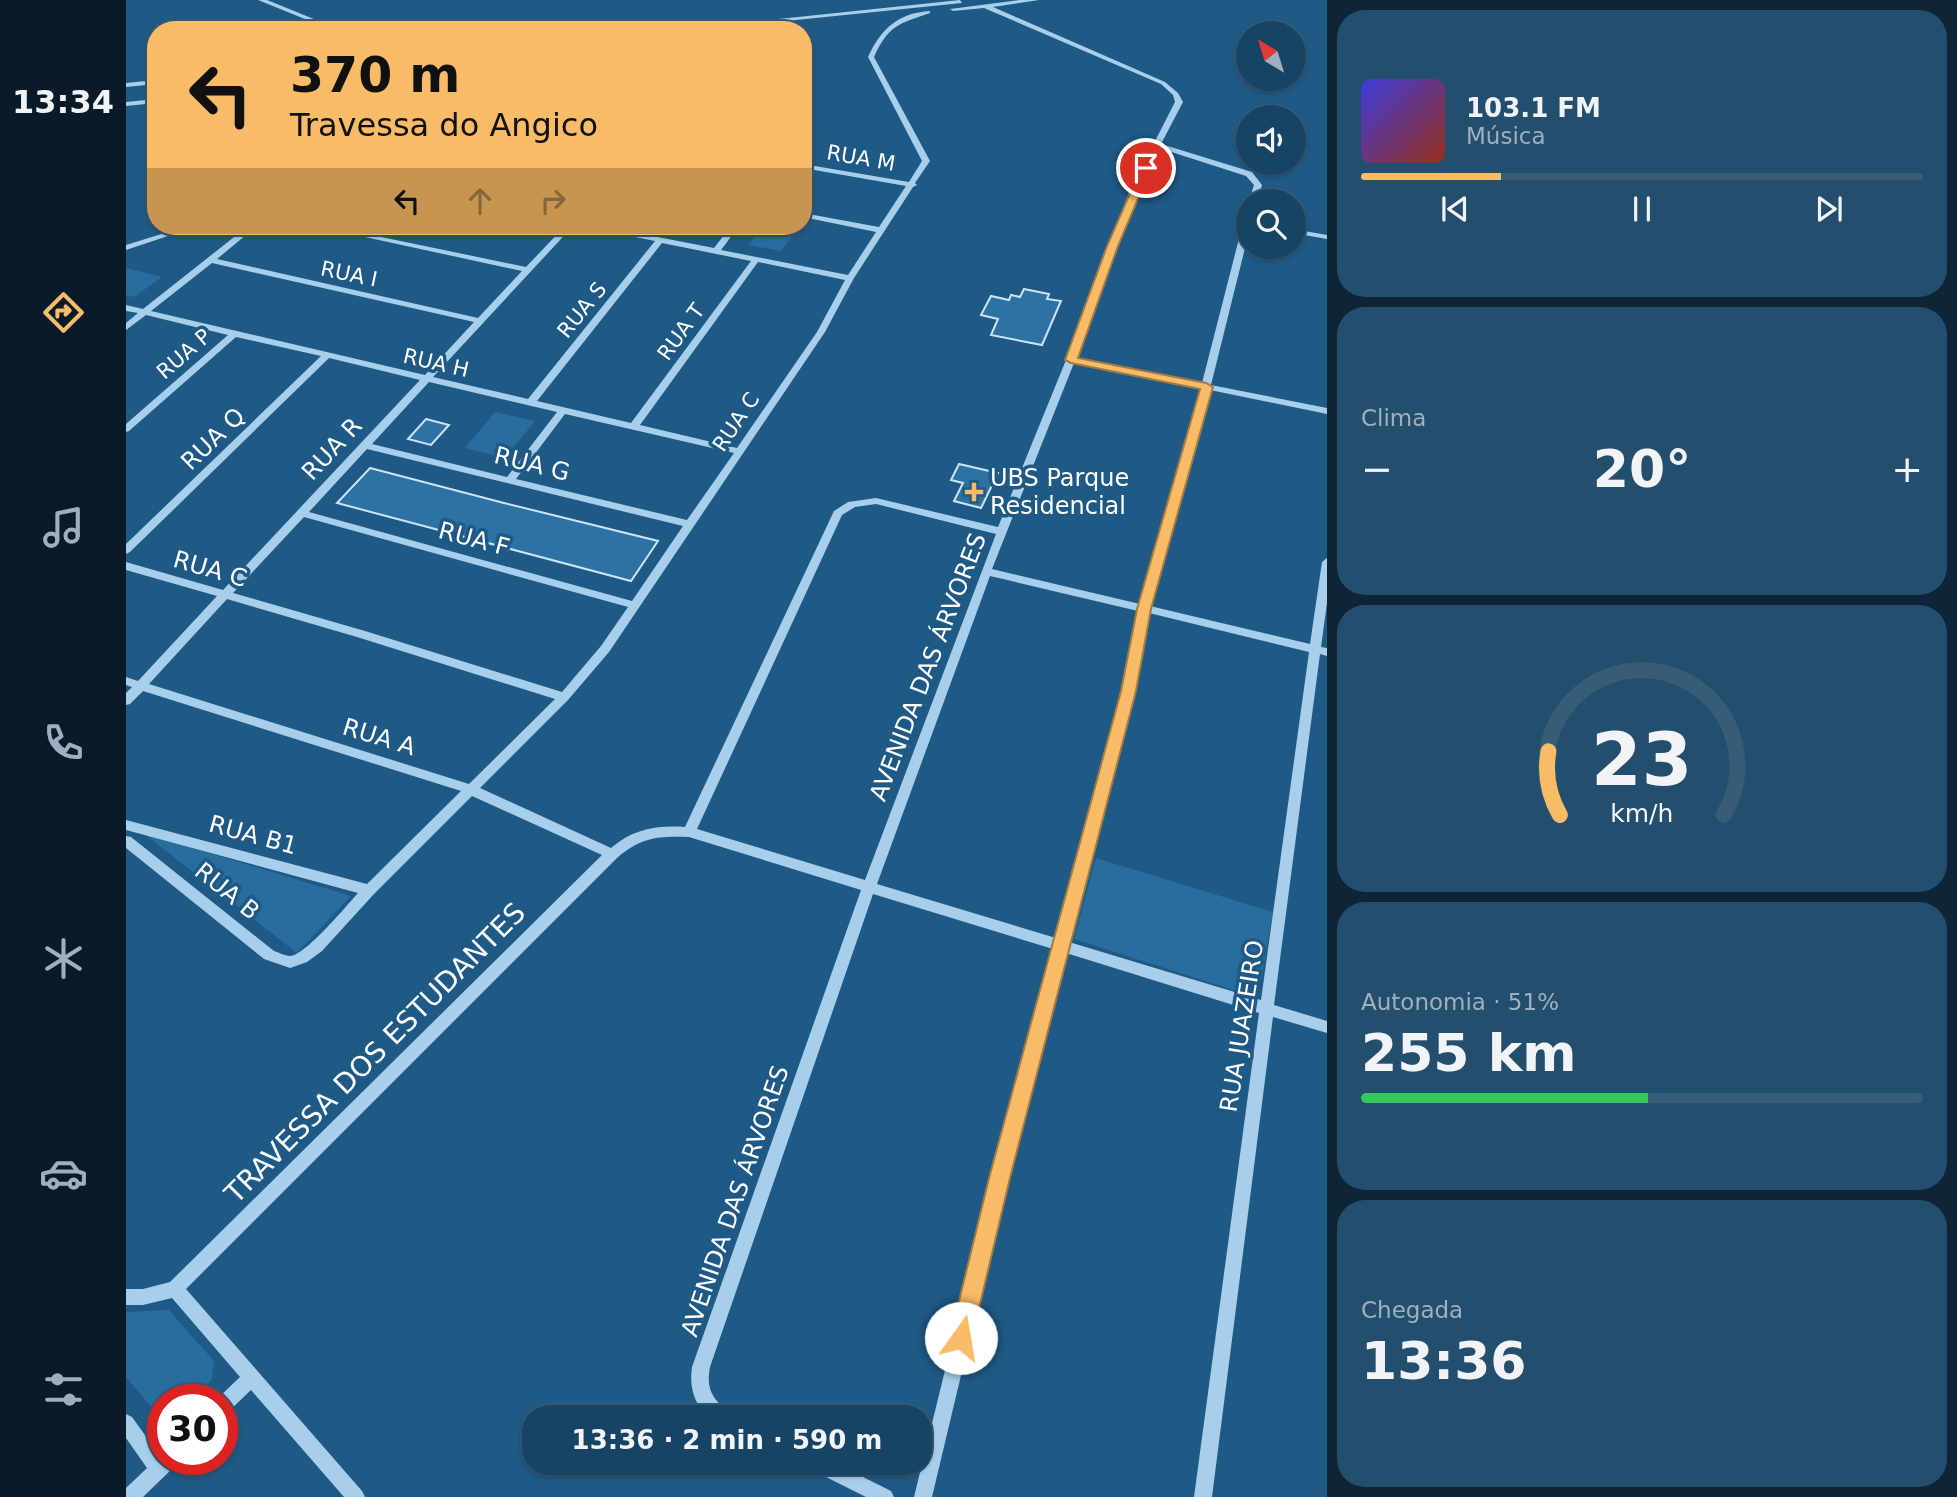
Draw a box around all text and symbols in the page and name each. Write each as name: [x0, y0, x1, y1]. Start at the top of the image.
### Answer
north arrow: [1236, 21, 1306, 91]
map controls: [1236, 21, 1306, 259]
text: 370 m: [290, 47, 460, 104]
icon: left: [175, 49, 266, 140]
text: 13:34: [12, 83, 114, 121]
text: 103.1 FM: [1466, 93, 1601, 123]
button: sound: [1236, 105, 1306, 175]
text: Travessa do Angico: [290, 106, 598, 144]
text: Música: [1466, 123, 1546, 149]
pin: [1116, 138, 1176, 198]
street label: RUA M: [825, 140, 897, 176]
icon: arrive: [1127, 149, 1165, 187]
icon: left: [388, 182, 426, 220]
icon: ahead: [461, 182, 499, 220]
icon: right: [534, 182, 572, 220]
button: search: [1236, 189, 1306, 259]
icon: previous: [1436, 190, 1474, 228]
icon: pause: [1623, 190, 1661, 228]
icon: next: [1810, 190, 1848, 228]
street label: RUA I: [319, 256, 379, 292]
street label: RUA S: [552, 277, 612, 343]
icon: directions: [39, 288, 88, 337]
street label: RUA T: [653, 299, 710, 365]
street label: RUA P: [152, 324, 216, 384]
street label: RUA H: [401, 344, 471, 382]
street label: RUA C: [708, 388, 764, 456]
street label: RUA Q: [176, 402, 250, 476]
text: Clima: [1361, 405, 1426, 431]
street label: RUA R: [296, 412, 368, 486]
text: 20°: [1593, 439, 1691, 499]
street label: RUA G: [491, 441, 573, 487]
text: −: [1361, 447, 1393, 491]
text: +: [1891, 447, 1923, 491]
place label: UBS Parque Residencial: [990, 464, 1129, 520]
marker: UBS Parque Residencial: [964, 482, 984, 502]
icon: music: [39, 503, 88, 552]
street label: RUA F: [436, 516, 512, 562]
street label: AVENIDA DAS ÁRVORES: [863, 529, 992, 805]
street label: RUA C: [170, 545, 250, 593]
street label: RUA A: [339, 713, 419, 761]
text: 23: [1591, 717, 1693, 802]
icon: phone: [39, 718, 88, 767]
text: km/h: [1610, 798, 1674, 827]
street label: RUA B1: [206, 810, 300, 860]
street label: RUA B: [189, 857, 265, 925]
street label: TRAVESSA DOS ESTUDANTES: [217, 896, 532, 1211]
icon: climate: [39, 934, 88, 983]
street label: RUA JUAZEIRO: [1215, 938, 1269, 1114]
text: Autonomia · 51%: [1361, 989, 1559, 1015]
text: 255 km: [1361, 1023, 1576, 1083]
street label: AVENIDA DAS ÁRVORES: [674, 1062, 795, 1340]
icon: car: [39, 1149, 88, 1198]
text: Chegada: [1361, 1297, 1463, 1323]
position arrow: [924, 1301, 998, 1375]
text: 13:36: [1361, 1331, 1527, 1391]
icon: filters: [39, 1365, 88, 1414]
speed limit sign: 30: [147, 1384, 238, 1475]
text: 13:36 · 2 min · 590 m: [572, 1425, 882, 1455]

